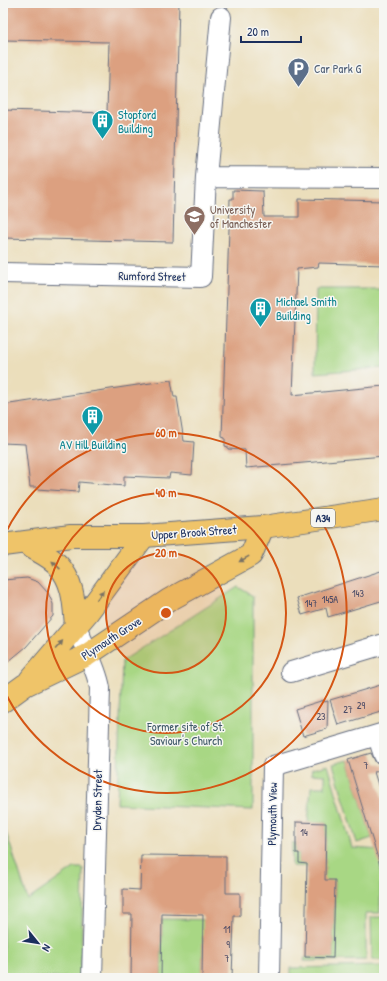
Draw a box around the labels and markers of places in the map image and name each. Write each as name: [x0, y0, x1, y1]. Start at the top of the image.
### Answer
parking icon: Car Park G: [286, 55, 312, 88]
place label: Car Park G: [314, 60, 361, 77]
place label: Stopford Building: [118, 106, 156, 137]
building icon: Stopford Building: [89, 108, 115, 141]
place label: University of Manchester: [210, 201, 272, 232]
school or university icon: University of Manchester: [181, 203, 207, 236]
place label: Michael Smith Building: [276, 293, 336, 324]
building icon: Michael Smith Building: [247, 295, 273, 328]
building icon: AV Hill Building: [80, 404, 106, 437]
place label: AV Hill Building: [60, 436, 126, 453]
centre of rings: [159, 606, 173, 620]

